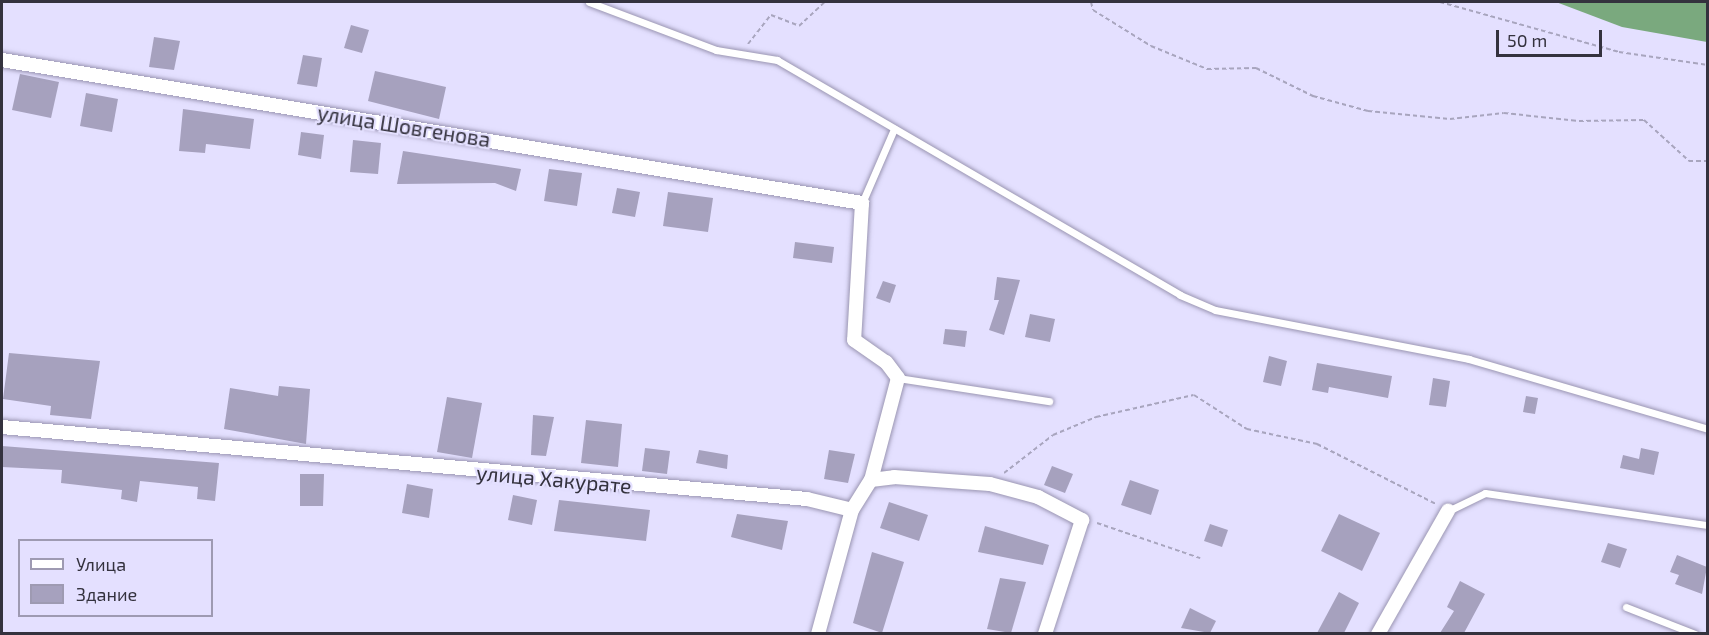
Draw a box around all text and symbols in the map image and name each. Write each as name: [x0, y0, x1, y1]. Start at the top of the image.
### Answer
scale bar: [1499, 18, 1606, 56]
text: 50 m: [1507, 29, 1547, 51]
street label: улица Шовгенова: [316, 100, 492, 152]
street label: улица Хакурате: [475, 460, 633, 498]
legend: [18, 539, 213, 617]
text: Улица: [76, 553, 126, 575]
text: Здание: [76, 583, 137, 605]

